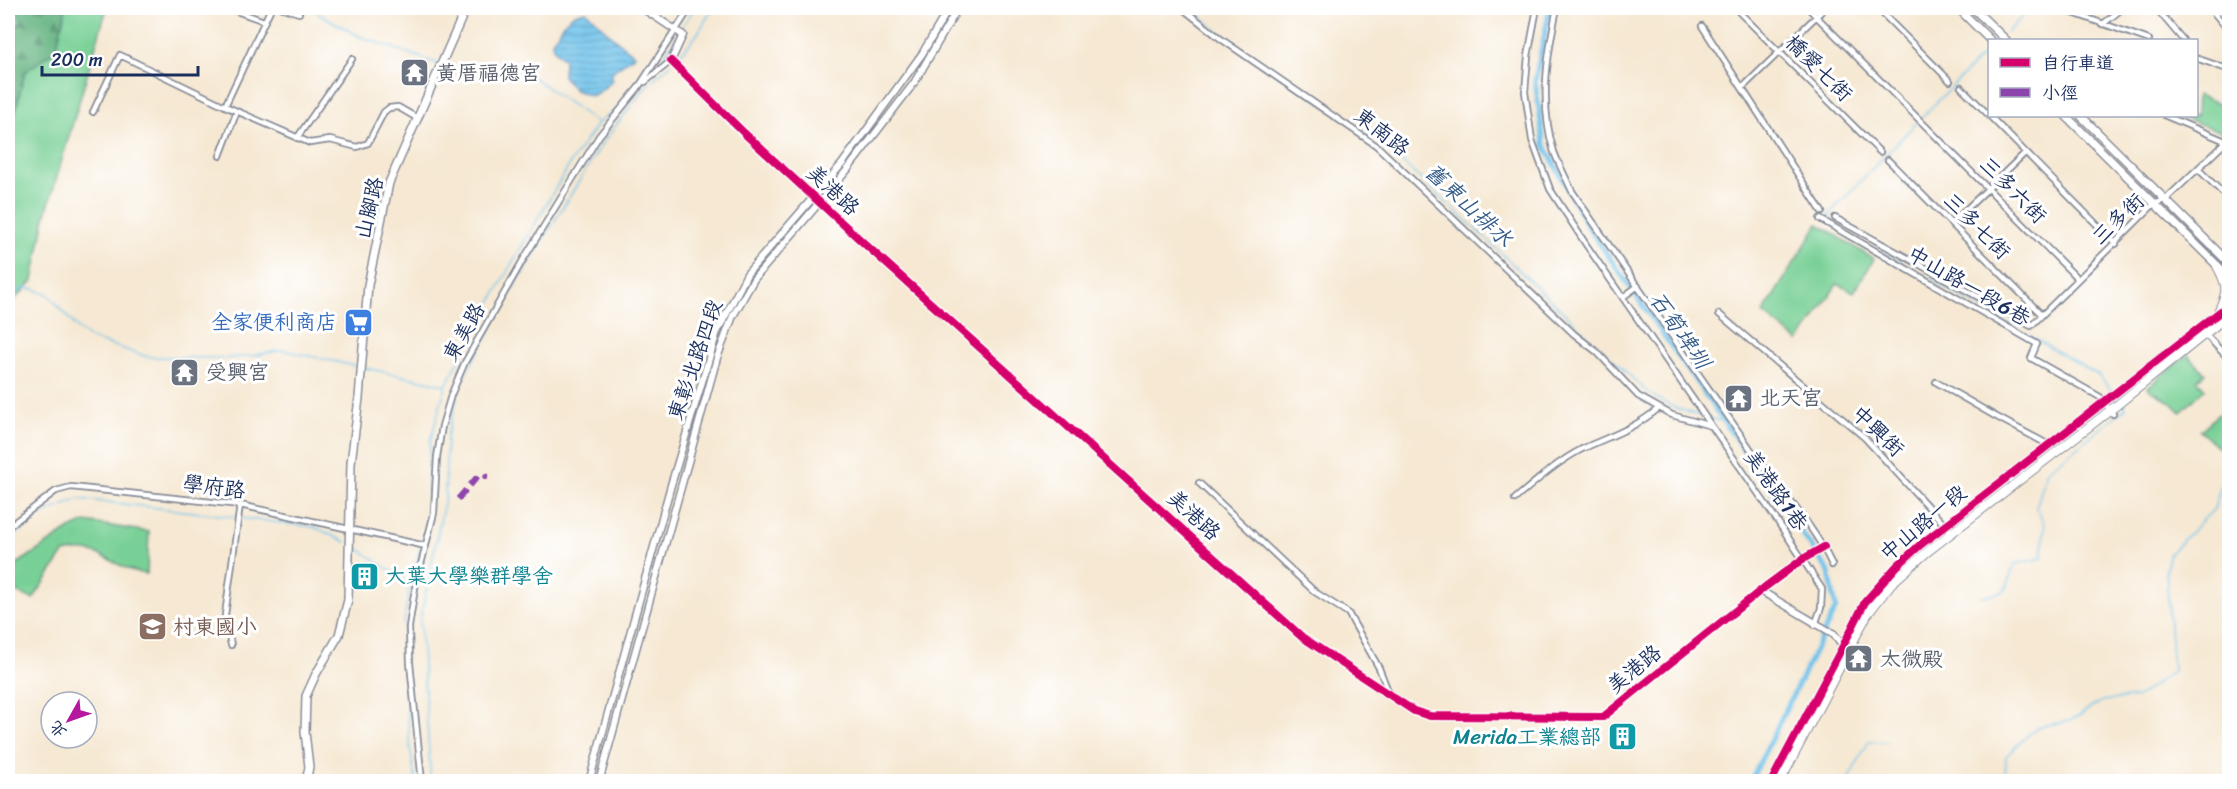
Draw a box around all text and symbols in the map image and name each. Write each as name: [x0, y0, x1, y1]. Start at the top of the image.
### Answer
street label: 橋愛七街: [1776, 25, 1862, 111]
scale bar: [42, 39, 198, 77]
legend: [1988, 39, 2198, 117]
text: 200 m: [51, 44, 103, 76]
text: 自行車道: [2042, 47, 2114, 79]
place label: 黃厝福德宮: [436, 54, 541, 92]
temple icon: 黃厝福德宮: [399, 57, 431, 89]
text: 小徑: [2042, 77, 2078, 109]
street label: 東南路: [1345, 98, 1419, 166]
street label: 三多六街: [1970, 147, 2056, 233]
water label: 舊東山排水: [1415, 153, 1523, 257]
street label: 美港路: [797, 155, 869, 225]
street label: 山腳路: [343, 173, 395, 243]
street label: 三多七街: [1934, 183, 2020, 269]
street label: 三多街: [2082, 183, 2154, 255]
street label: 中山路一段6巷: [1900, 235, 2038, 337]
water label: 石筍埤圳: [1639, 283, 1722, 379]
street label: 東彰北路四段: [657, 294, 733, 426]
street label: 東美路: [432, 295, 496, 369]
place label: 全家便利商店: [211, 303, 337, 341]
supermarket icon: 全家便利商店: [342, 306, 374, 338]
place label: 受興宮: [206, 353, 269, 391]
temple icon: 受興宮: [169, 356, 201, 388]
place label: 北天宮: [1759, 379, 1822, 417]
temple icon: 北天宮: [1722, 382, 1754, 414]
street label: 中興街: [1842, 395, 1914, 467]
street label: 美港路1巷: [1734, 441, 1818, 539]
street label: 學府路: [180, 464, 248, 510]
street label: 中山路一段: [1871, 475, 1975, 571]
street label: 美港路: [1158, 480, 1230, 550]
place label: 大葉大學樂群學舍: [385, 557, 553, 595]
building icon: 大葉大學樂群學舍: [348, 560, 380, 592]
place label: 村東國小: [173, 608, 257, 646]
school or university icon: 村東國小: [136, 611, 168, 643]
street label: 美港路: [1598, 634, 1670, 704]
place label: 太微殿: [1880, 640, 1943, 678]
temple icon: 太微殿: [1843, 643, 1875, 675]
north arrow: [39, 690, 99, 750]
text: 北: [42, 714, 74, 745]
place label: Merida工業總部: [1453, 718, 1601, 756]
building icon: Merida工業總部: [1606, 721, 1638, 753]

